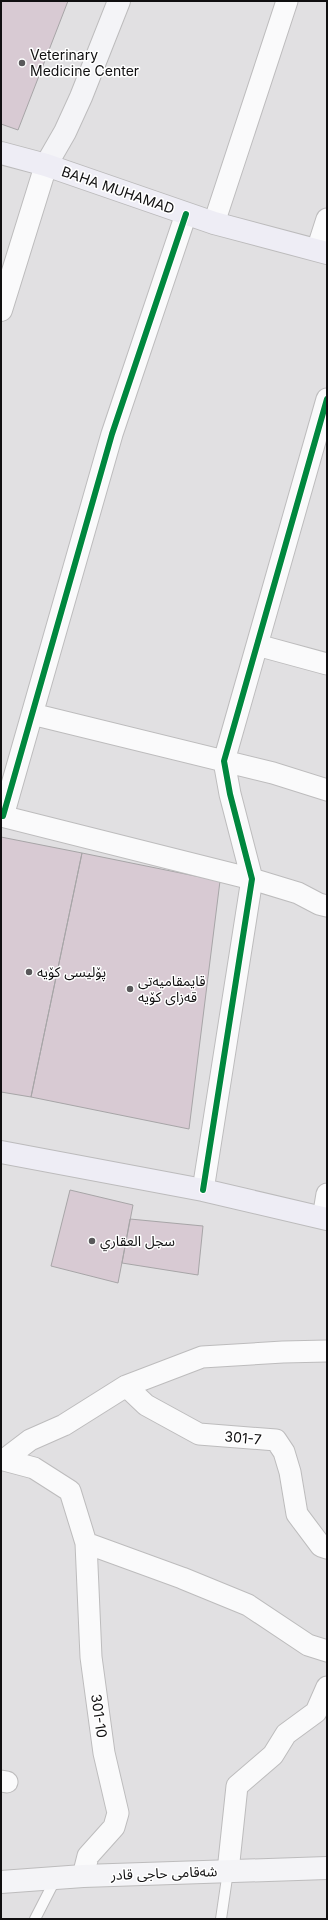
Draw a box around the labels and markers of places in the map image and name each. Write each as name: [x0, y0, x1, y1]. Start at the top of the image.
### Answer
place label: Veterinary Medicine Center: [30, 46, 139, 79]
marker: Veterinary Medicine Center: [17, 58, 27, 68]
place label: پۆلیسی كۆیه‌: [37, 963, 106, 982]
marker: پۆلیسی كۆیه‌: [24, 967, 34, 977]
place label: قایمقامیه‌تی قه‌زای كۆیه‌: [138, 972, 205, 1006]
marker: قایمقامیه‌تی قه‌زای كۆیه‌: [125, 984, 135, 994]
place label: سجل العقاري: [100, 1232, 175, 1252]
marker: سجل العقاري: [87, 1236, 97, 1246]

